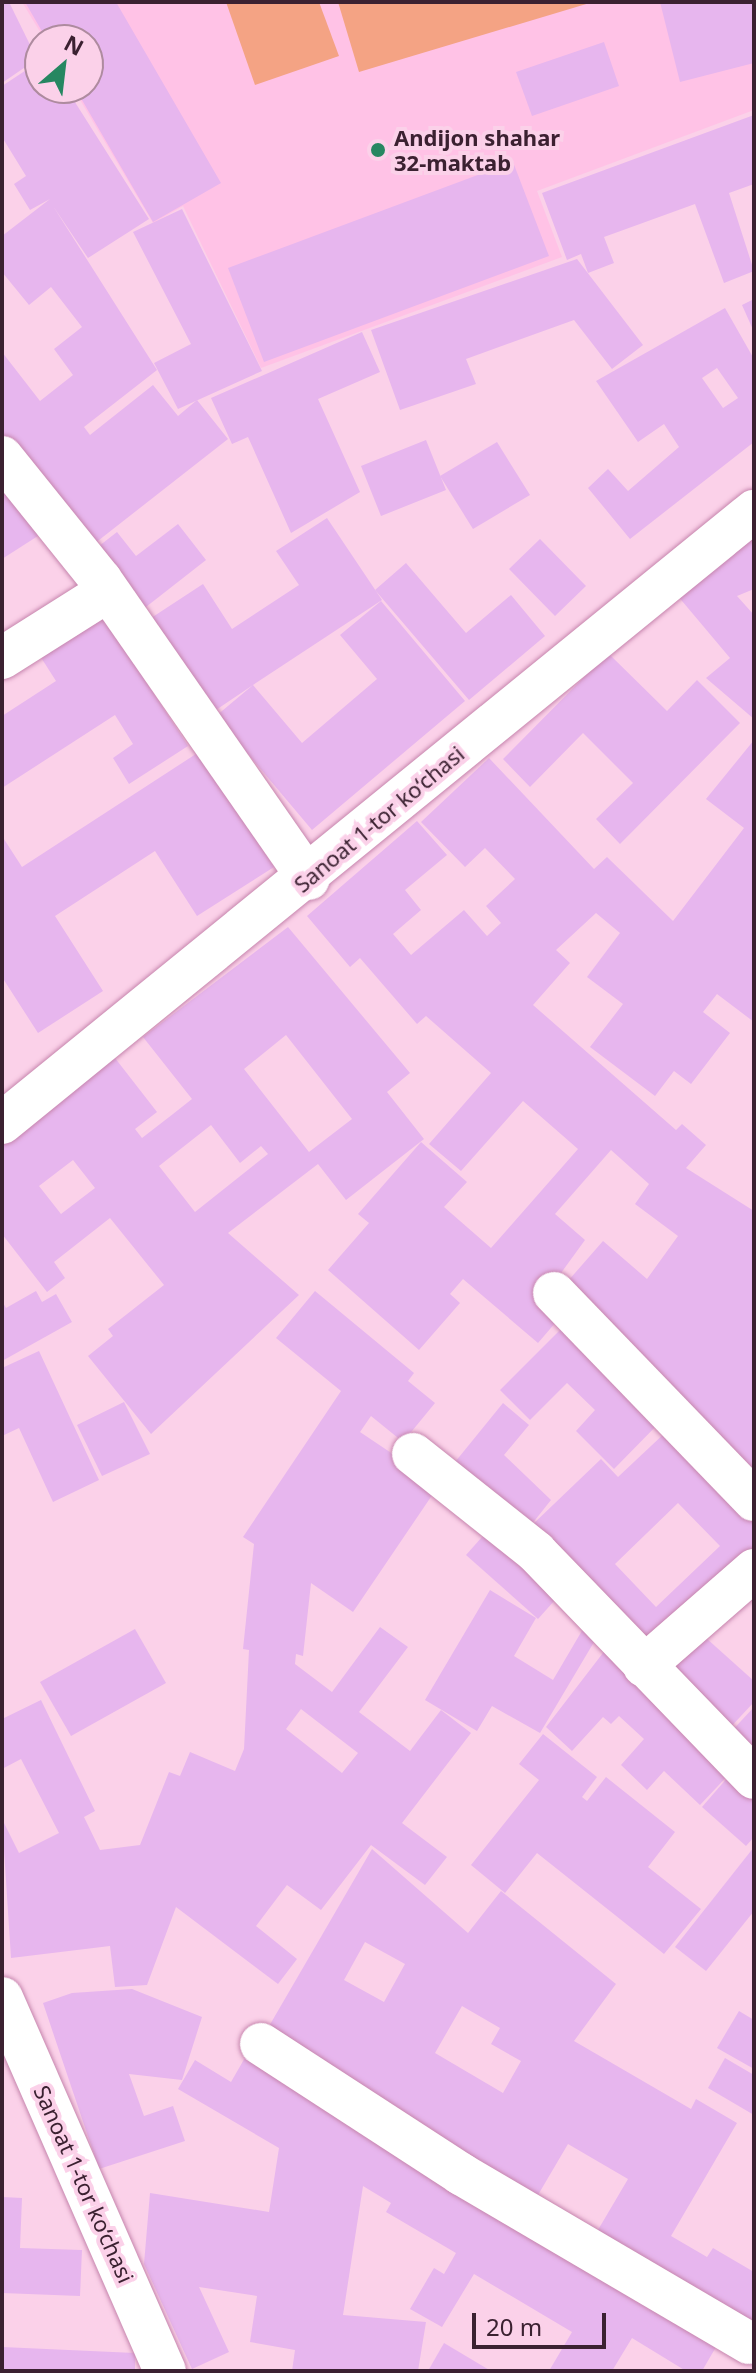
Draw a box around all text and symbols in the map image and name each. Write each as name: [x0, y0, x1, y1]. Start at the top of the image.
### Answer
north arrow: [24, 24, 104, 104]
text: N: [59, 27, 89, 62]
place label: Andijon shahar 32-maktab: [394, 124, 560, 176]
marker: Andijon shahar 32-maktab: [369, 141, 387, 159]
street label: Sanoat 1-tor ko‘chasi: [289, 740, 469, 898]
street label: Sanoat 1-tor ko‘chasi: [29, 2081, 139, 2287]
scale bar: [476, 2297, 610, 2347]
text: 20 m: [486, 2310, 542, 2343]

